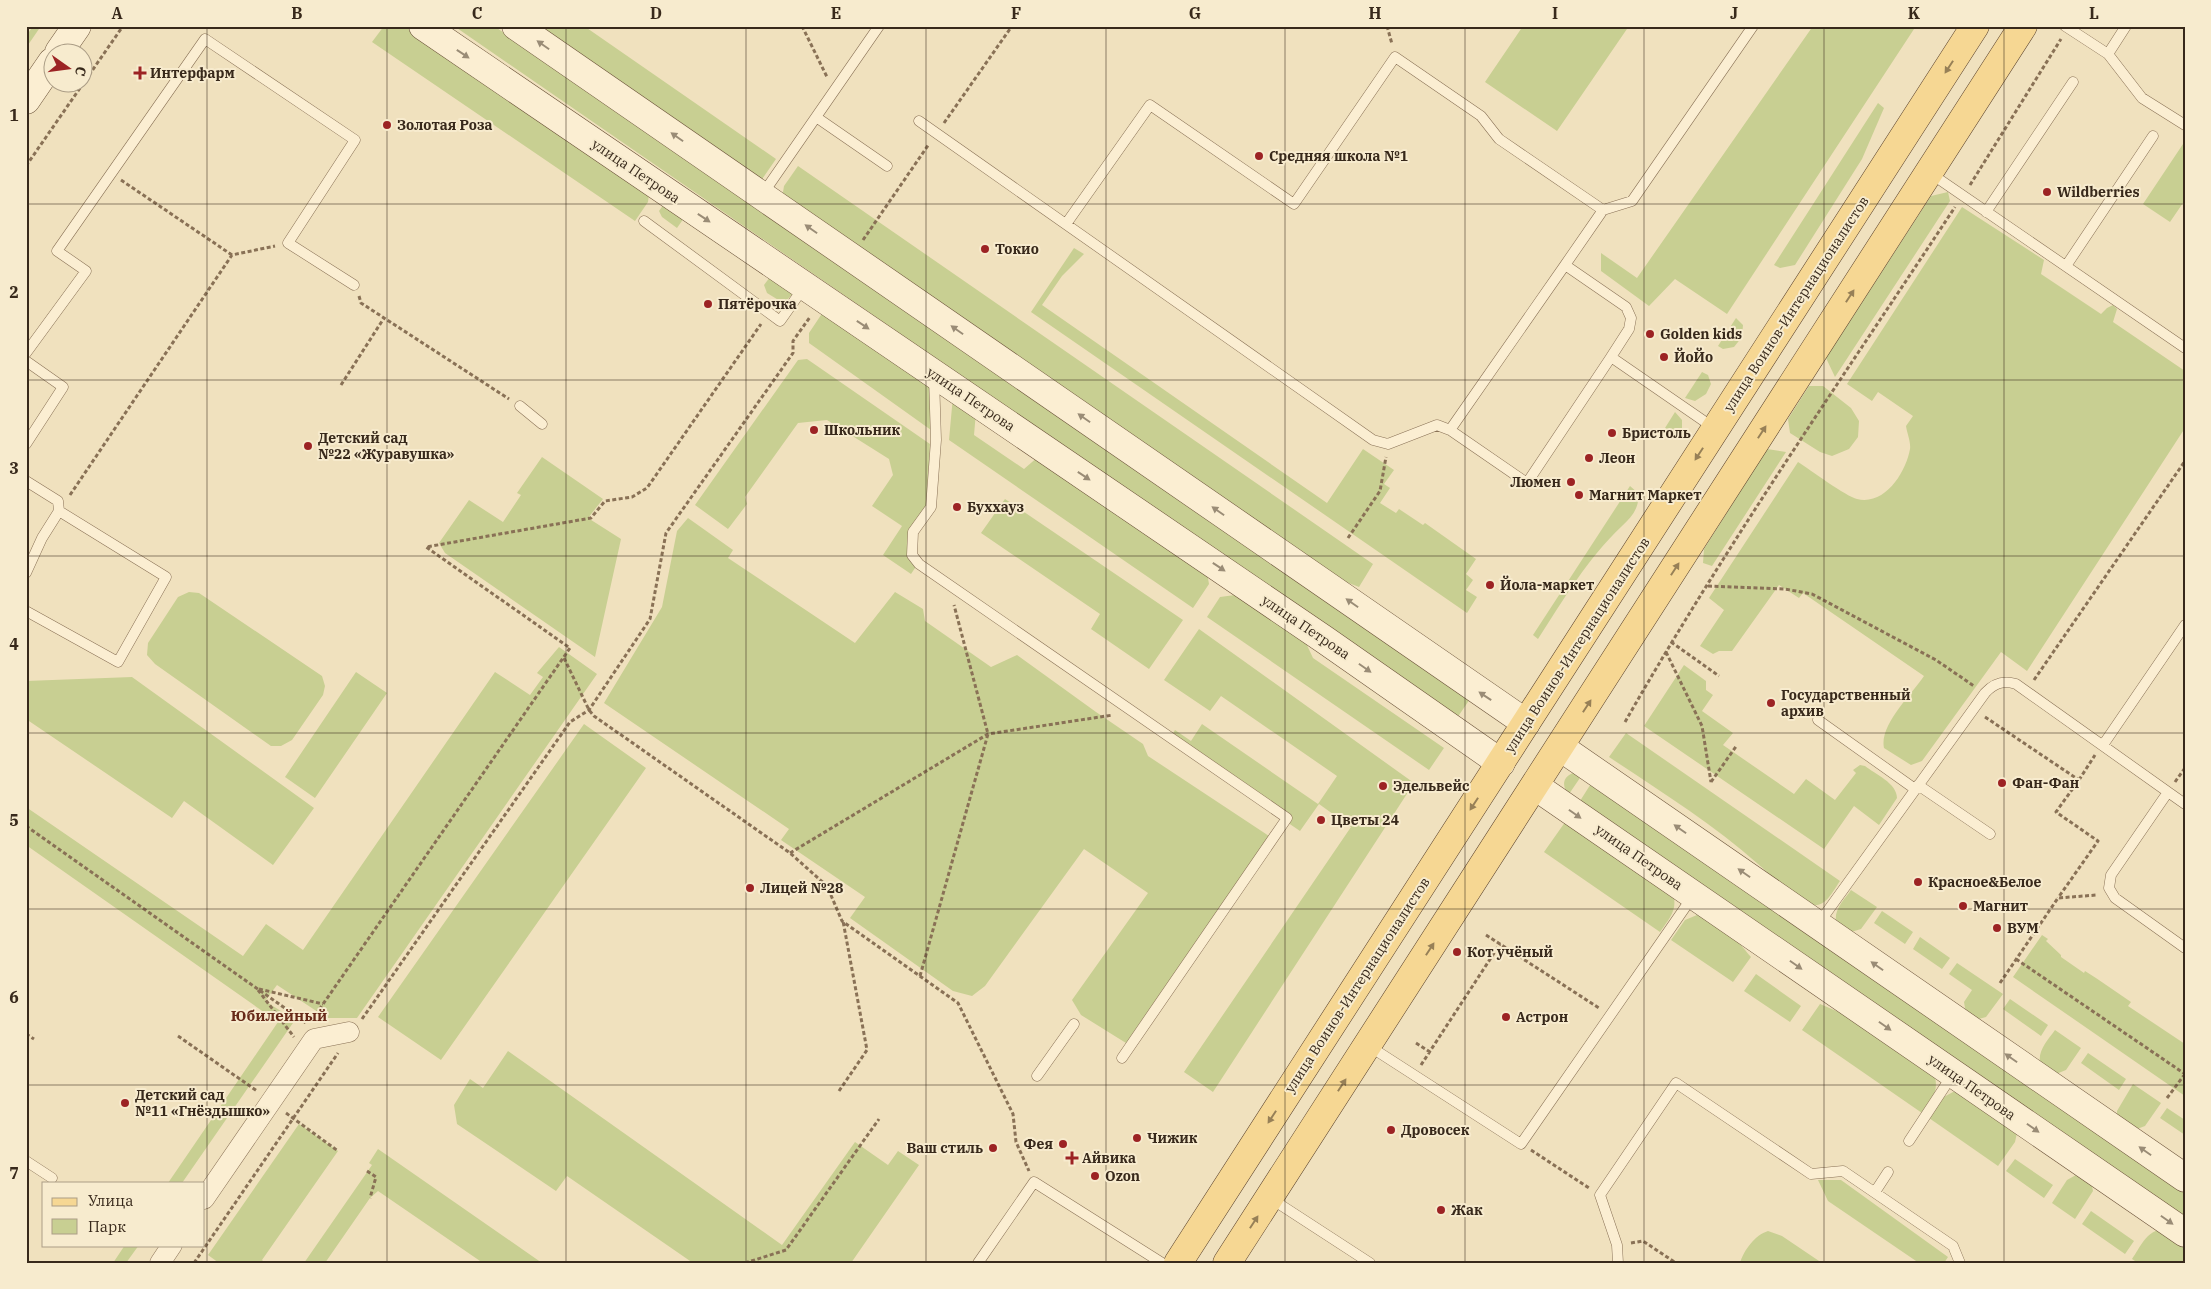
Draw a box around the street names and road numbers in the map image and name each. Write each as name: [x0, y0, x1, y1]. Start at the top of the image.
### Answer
street label: улица Петрова: [588, 135, 684, 207]
street label: улица Воинов-Интернационалистов: [1719, 193, 1873, 415]
street label: улица Петрова: [923, 363, 1019, 435]
street label: улица Воинов-Интернационалистов: [1500, 534, 1654, 756]
street label: улица Петрова: [1258, 591, 1354, 663]
street label: улица Петрова: [1592, 820, 1687, 894]
street label: улица Воинов-Интернационалистов: [1280, 874, 1434, 1096]
street label: улица Петрова: [1925, 1050, 2020, 1124]

